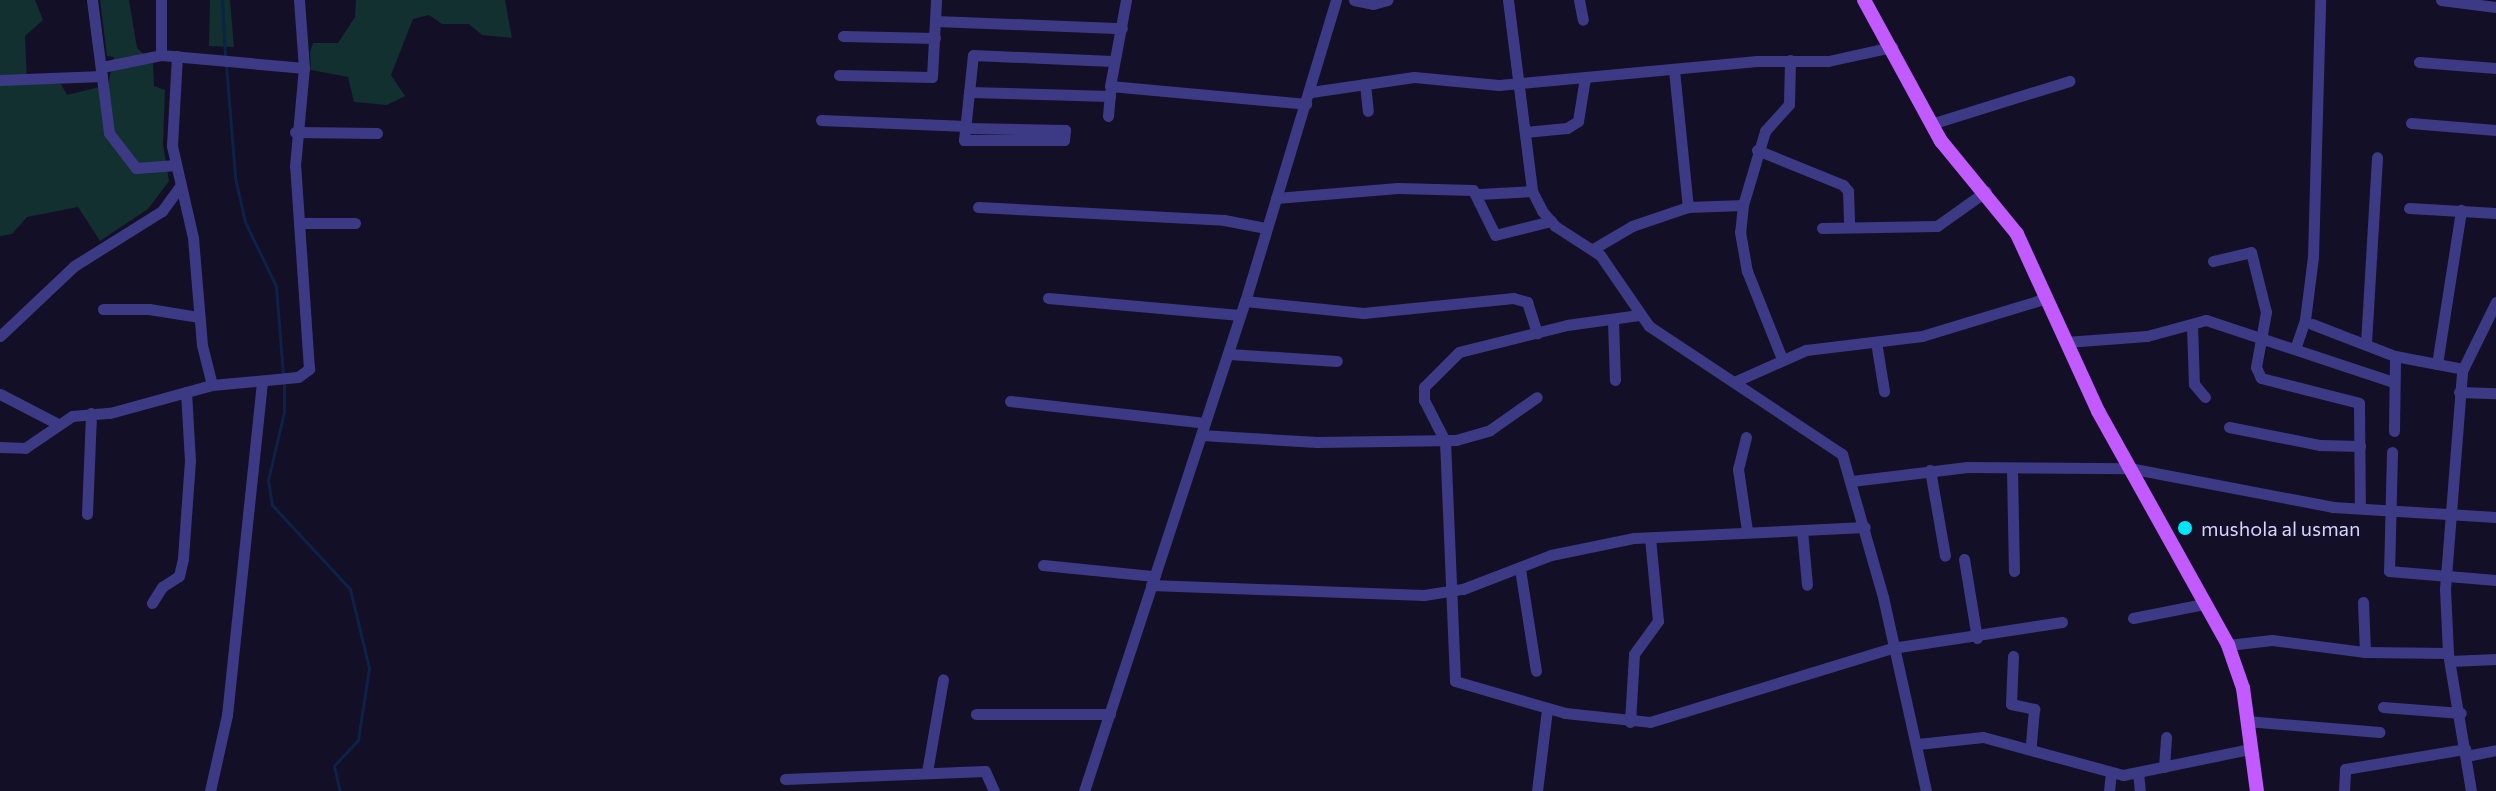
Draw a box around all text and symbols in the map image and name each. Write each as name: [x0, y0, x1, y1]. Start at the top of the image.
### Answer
place label: mushola al usman: [2201, 516, 2361, 540]
marker: mushola al usman: [2176, 519, 2194, 537]

